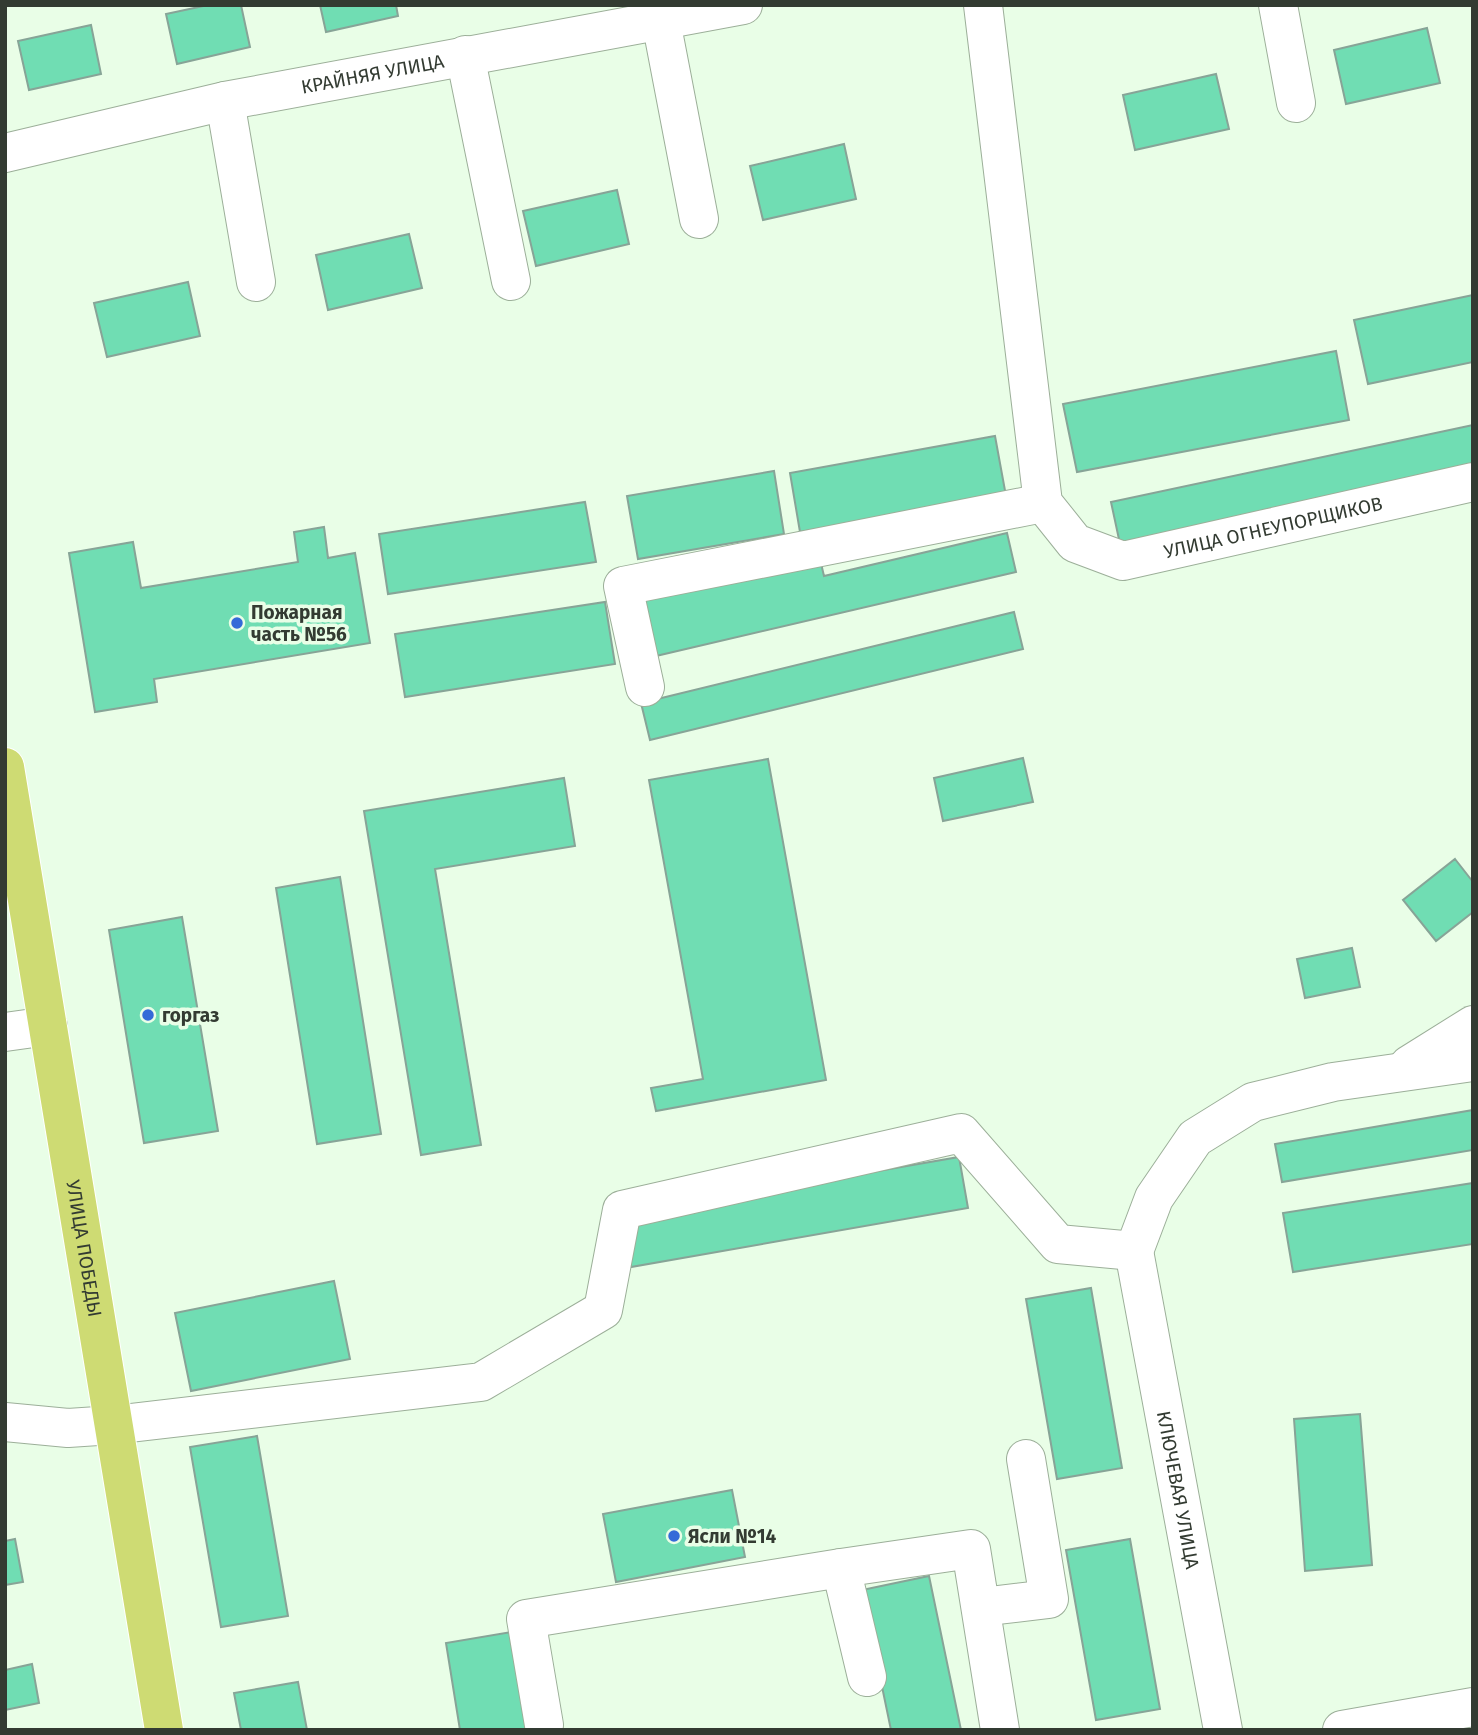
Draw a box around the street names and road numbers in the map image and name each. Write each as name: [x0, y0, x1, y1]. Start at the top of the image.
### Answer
street label: КРАЙНЯЯ УЛИЦА: [299, 49, 446, 98]
street label: УЛИЦА ОГНЕУПОРЩИКОВ: [1162, 491, 1385, 563]
street label: УЛИЦА ПОБЕДЫ: [62, 1178, 107, 1319]
street label: КЛЮЧЕВАЯ УЛИЦА: [1152, 1409, 1204, 1571]

